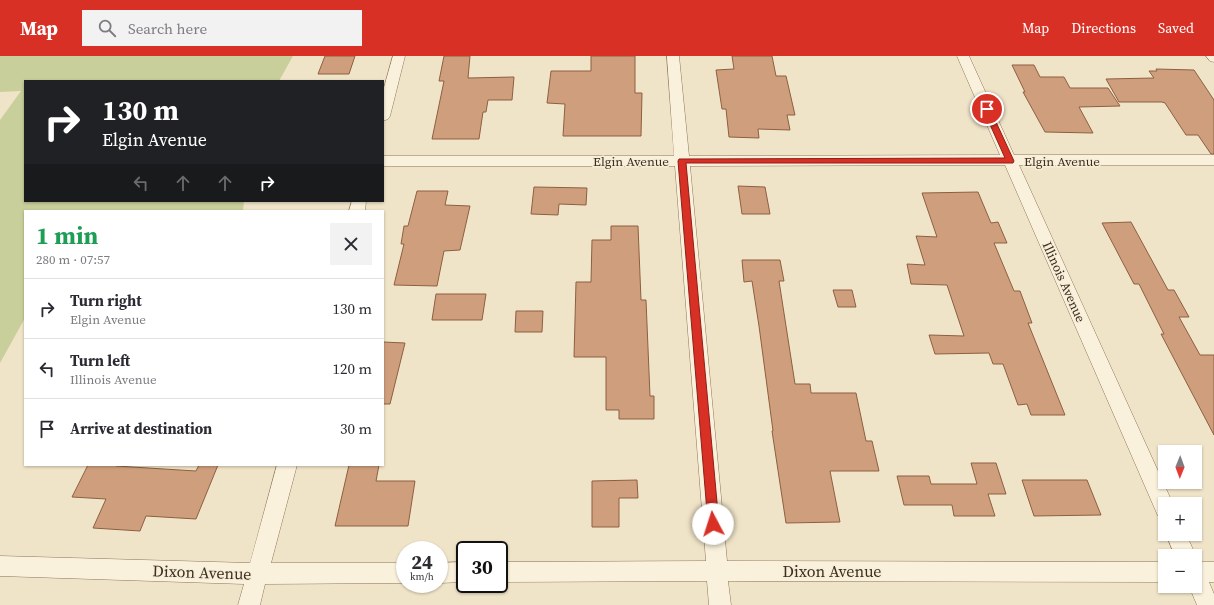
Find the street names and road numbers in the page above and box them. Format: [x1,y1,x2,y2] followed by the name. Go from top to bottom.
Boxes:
[593,153,669,170] street label: Elgin Avenue
[1024,153,1100,170] street label: Elgin Avenue
[1039,239,1090,325] street label: Illinois Avenue
[152,559,252,585] street label: Dixon Avenue
[783,560,881,582] street label: Dixon Avenue

